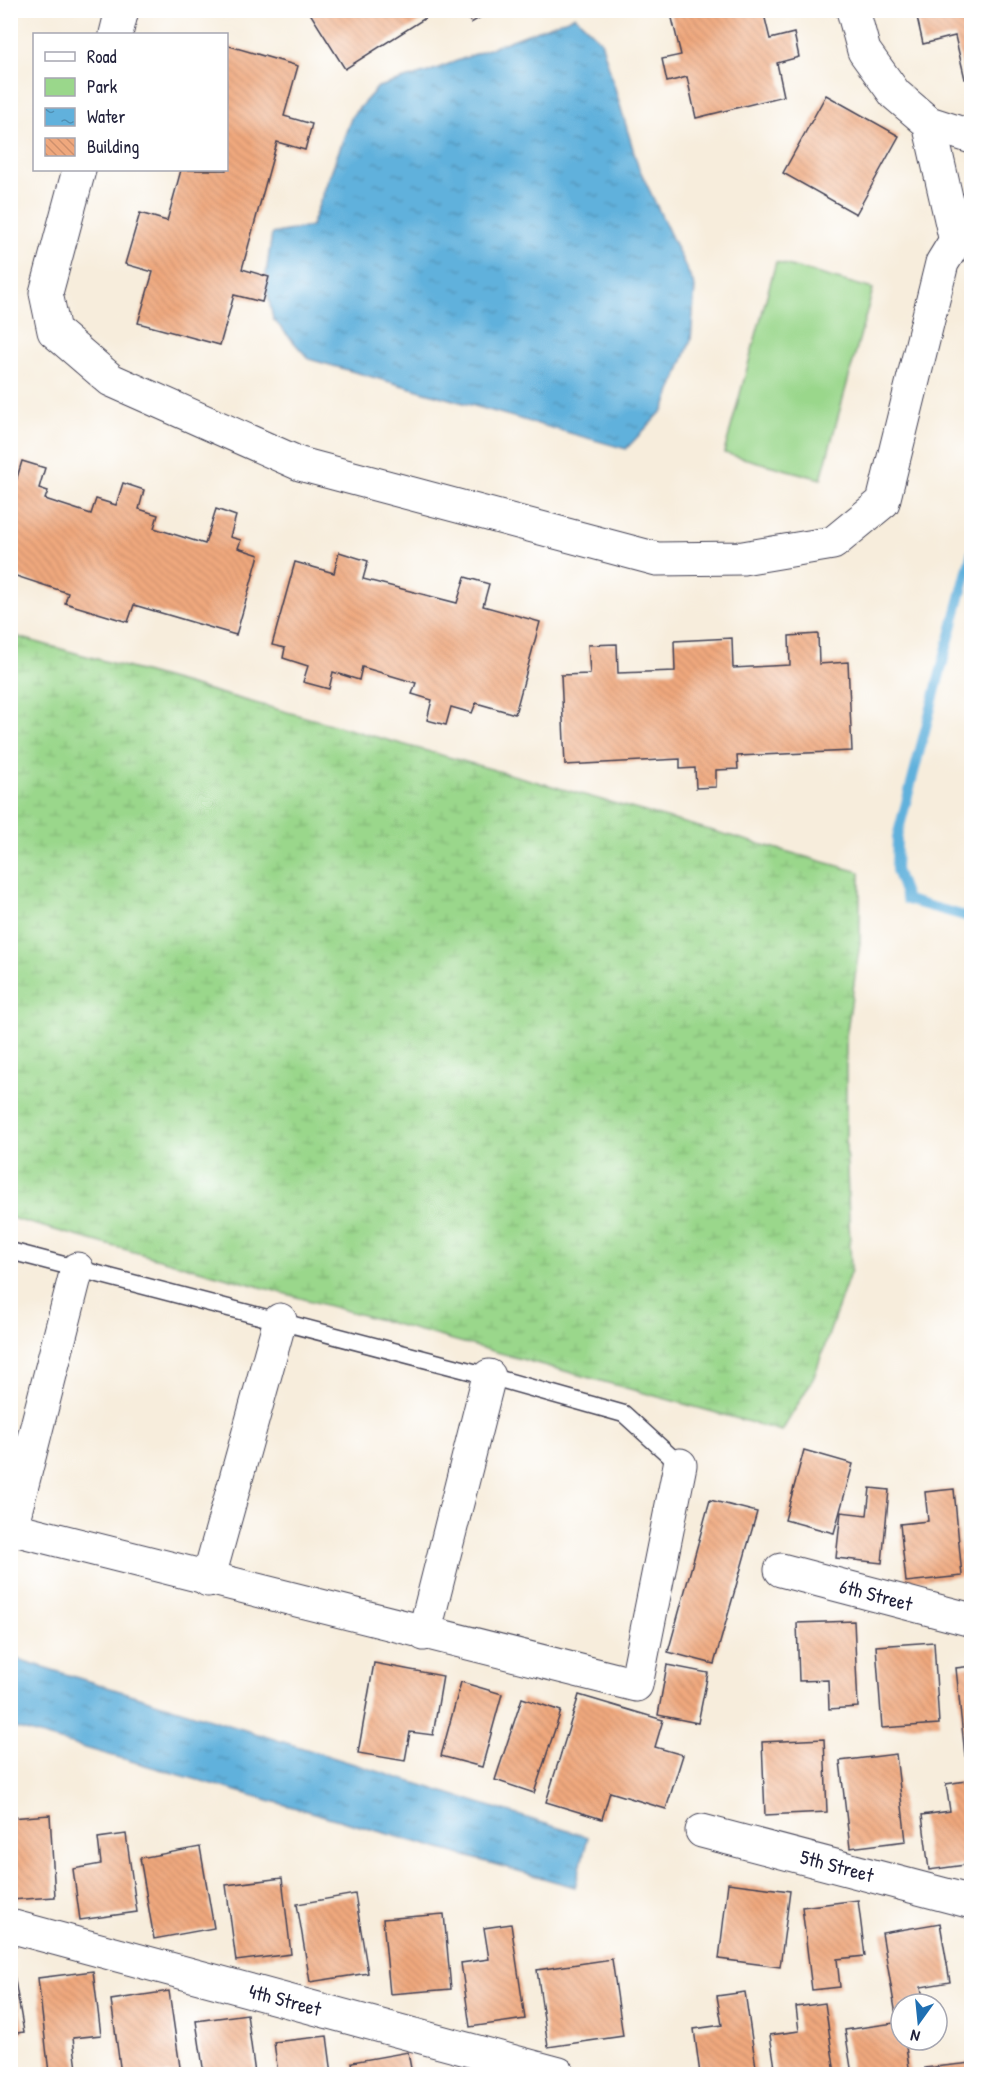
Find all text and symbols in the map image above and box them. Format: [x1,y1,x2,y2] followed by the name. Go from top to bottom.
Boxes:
[33,33,228,171] legend
[87,44,117,69] text: Road
[87,74,118,99] text: Park
[87,104,125,129] text: Water
[87,134,139,159] text: Building
[837,1572,917,1617] street label: 6th Street
[797,1843,878,1889] street label: 5th Street
[246,1977,325,2022] street label: 4th Street
[889,1992,949,2052] north arrow
[908,2025,922,2048] text: N

